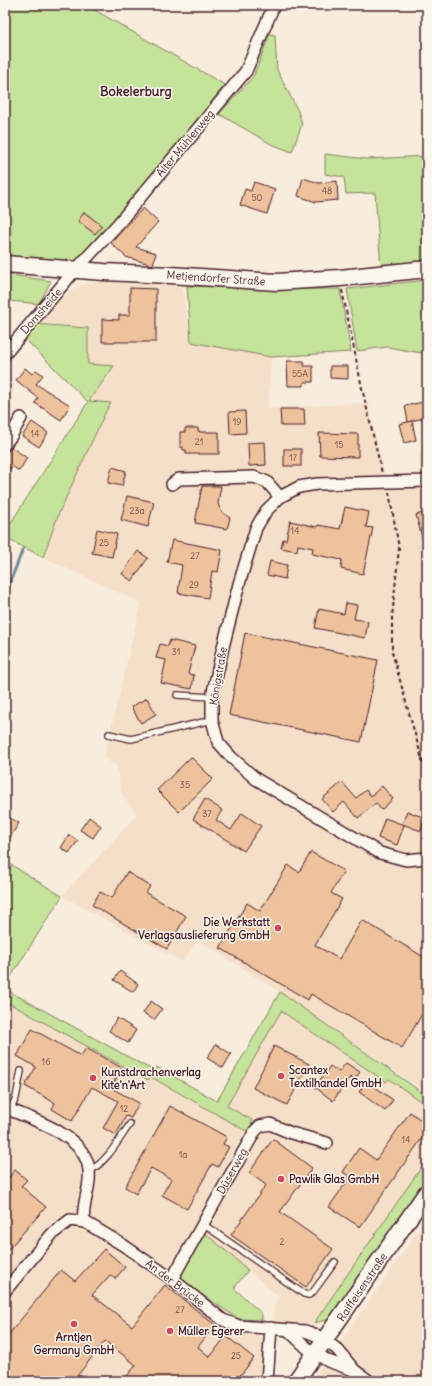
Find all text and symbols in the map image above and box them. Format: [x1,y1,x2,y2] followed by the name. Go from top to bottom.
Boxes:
[100,83,172,100] district label: Bokelerburg
[153,107,217,179] street label: Alter Mühlenweg
[322,185,332,196] house number: 48
[251,192,263,203] house number: 50
[166,268,266,288] street label: Metjendorfer Straße
[17,285,65,337] street label: Domsheide
[292,368,308,379] house number: 55A
[233,416,241,427] house number: 19
[31,428,39,439] house number: 14
[195,436,203,447] house number: 21
[335,439,343,450] house number: 15
[289,452,298,463] house number: 17
[129,505,145,516] house number: 23a
[291,525,299,536] house number: 14
[99,537,109,548] house number: 25
[190,550,200,561] house number: 27
[189,579,199,590] house number: 29
[172,646,180,657] house number: 31
[206,646,230,706] street label: Königstraße
[180,779,190,790] house number: 35
[202,808,212,819] house number: 37
[138,915,270,943] place label: Die Werkstatt Verlagsauslieferung GmbH
[273,923,283,933] marker: Die Werkstatt Verlagsauslieferung GmbH
[42,1056,50,1067] house number: 16
[289,1063,382,1090] place label: Scantex Textilhandel GmbH
[101,1065,201,1092] place label: Kunstdrachenverlag Kite'n'Art
[276,1071,286,1081] marker: Scantex Textilhandel GmbH
[88,1073,98,1083] marker: Kunstdrachenverlag Kite'n'Art
[120,1103,128,1114] house number: 12
[402,1134,410,1145] house number: 14
[214,1146,250,1196] street label: Düserweg
[179,1149,187,1160] house number: 1a
[289,1172,379,1186] place label: Pawlik Glas GmbH
[276,1174,286,1184] marker: Pawlik Glas GmbH
[280,1236,285,1247] house number: 2
[334,1250,390,1324] street label: Raiffeisenstraße
[143,1256,207,1310] street label: An der Brücke
[175,1304,185,1315] house number: 27
[69,1319,79,1329] marker: Arntjen Germany GmbH
[178,1324,245,1339] place label: Müller Egerer
[165,1326,175,1336] marker: Müller Egerer
[33,1330,115,1358] place label: Arntjen Germany GmbH
[231,1350,241,1361] house number: 25

